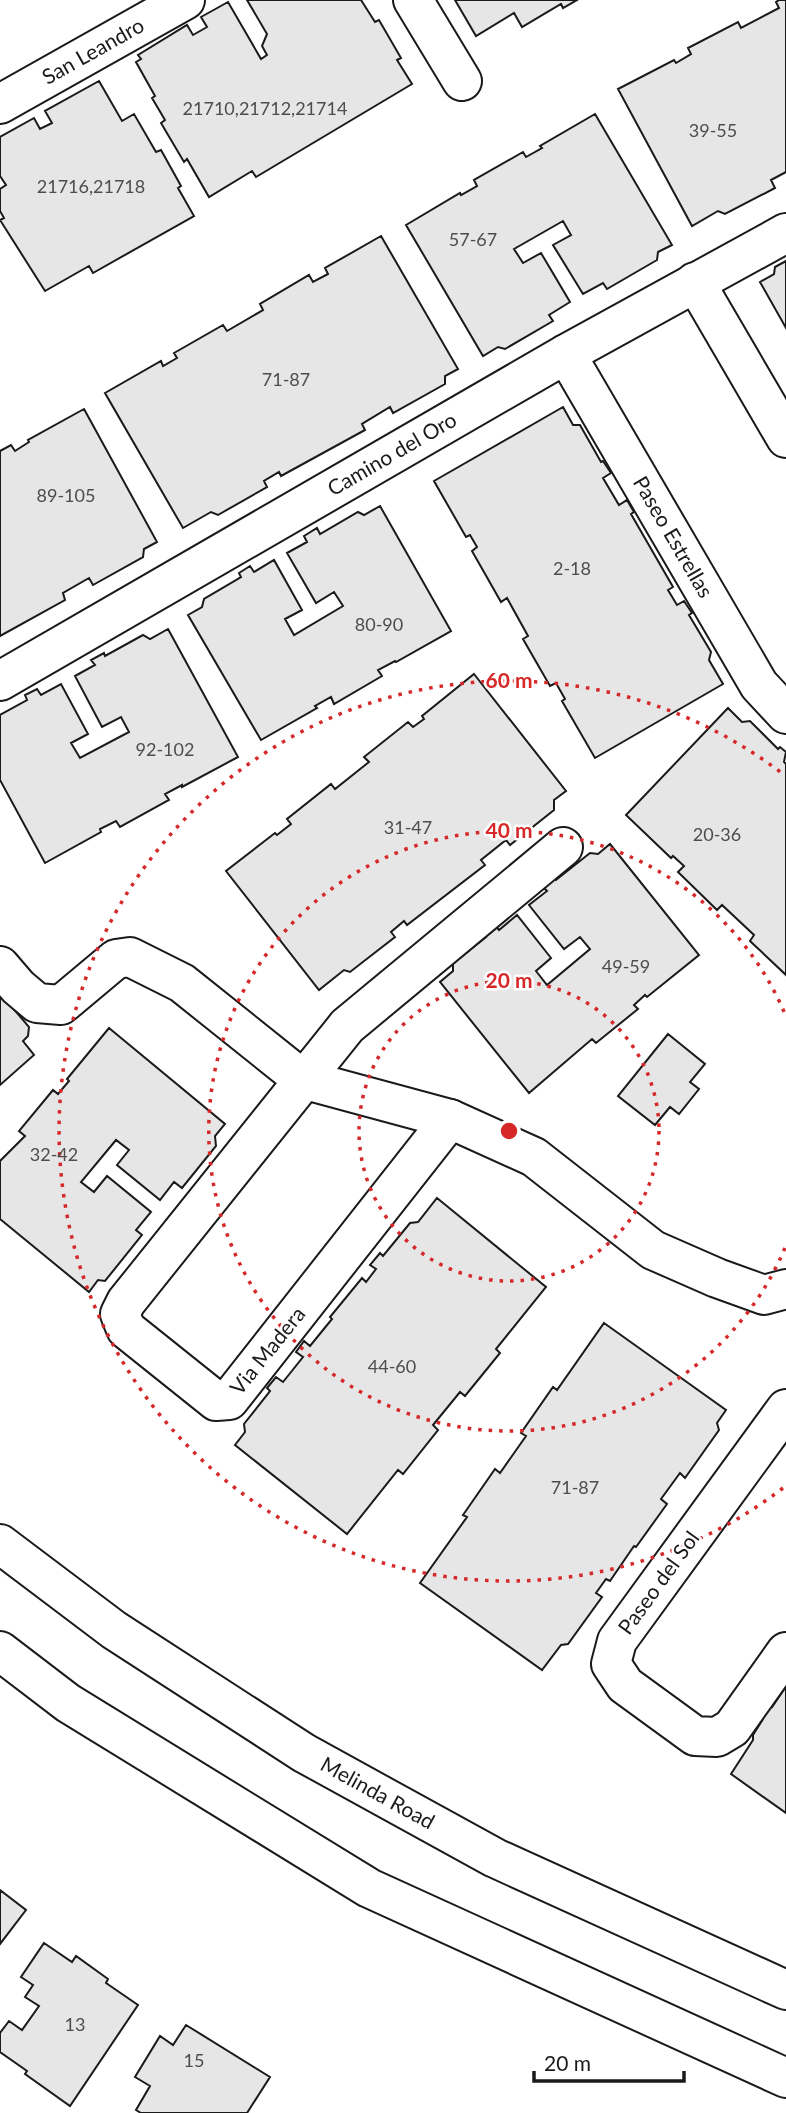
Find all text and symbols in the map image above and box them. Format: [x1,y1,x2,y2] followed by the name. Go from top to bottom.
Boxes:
[37,12,148,89] street label: San Leandro
[183,97,347,119] house number: 21710,21712,21714
[689,119,737,141] house number: 39-55
[37,175,145,197] house number: 21716,21718
[449,228,497,250] house number: 57-67
[262,368,310,390] house number: 71-87
[323,406,461,500] street label: Camino del Oro
[629,471,719,602] street label: Paseo Estrellas
[37,484,95,506] house number: 89-105
[553,557,591,579] house number: 2-18
[355,613,403,635] house number: 80-90
[485,667,533,692] text: 60 m
[136,738,194,760] house number: 92-102
[384,816,432,838] house number: 31-47
[485,817,533,842] text: 40 m
[693,823,741,845] house number: 20-36
[602,955,650,977] house number: 49-59
[485,967,533,992] text: 20 m
[497,1119,521,1143] centre of rings
[30,1143,78,1165] house number: 32-42
[224,1301,310,1399] street label: Via Madera
[368,1355,416,1377] house number: 44-60
[551,1476,599,1498] house number: 71-87
[612,1526,704,1639] street label: Paseo del Sol
[317,1751,440,1833] street label: Melinda Road
[65,2013,85,2035] house number: 13
[534,2039,684,2084] scale bar
[184,2049,204,2071] house number: 15
[544,2050,591,2075] text: 20 m

